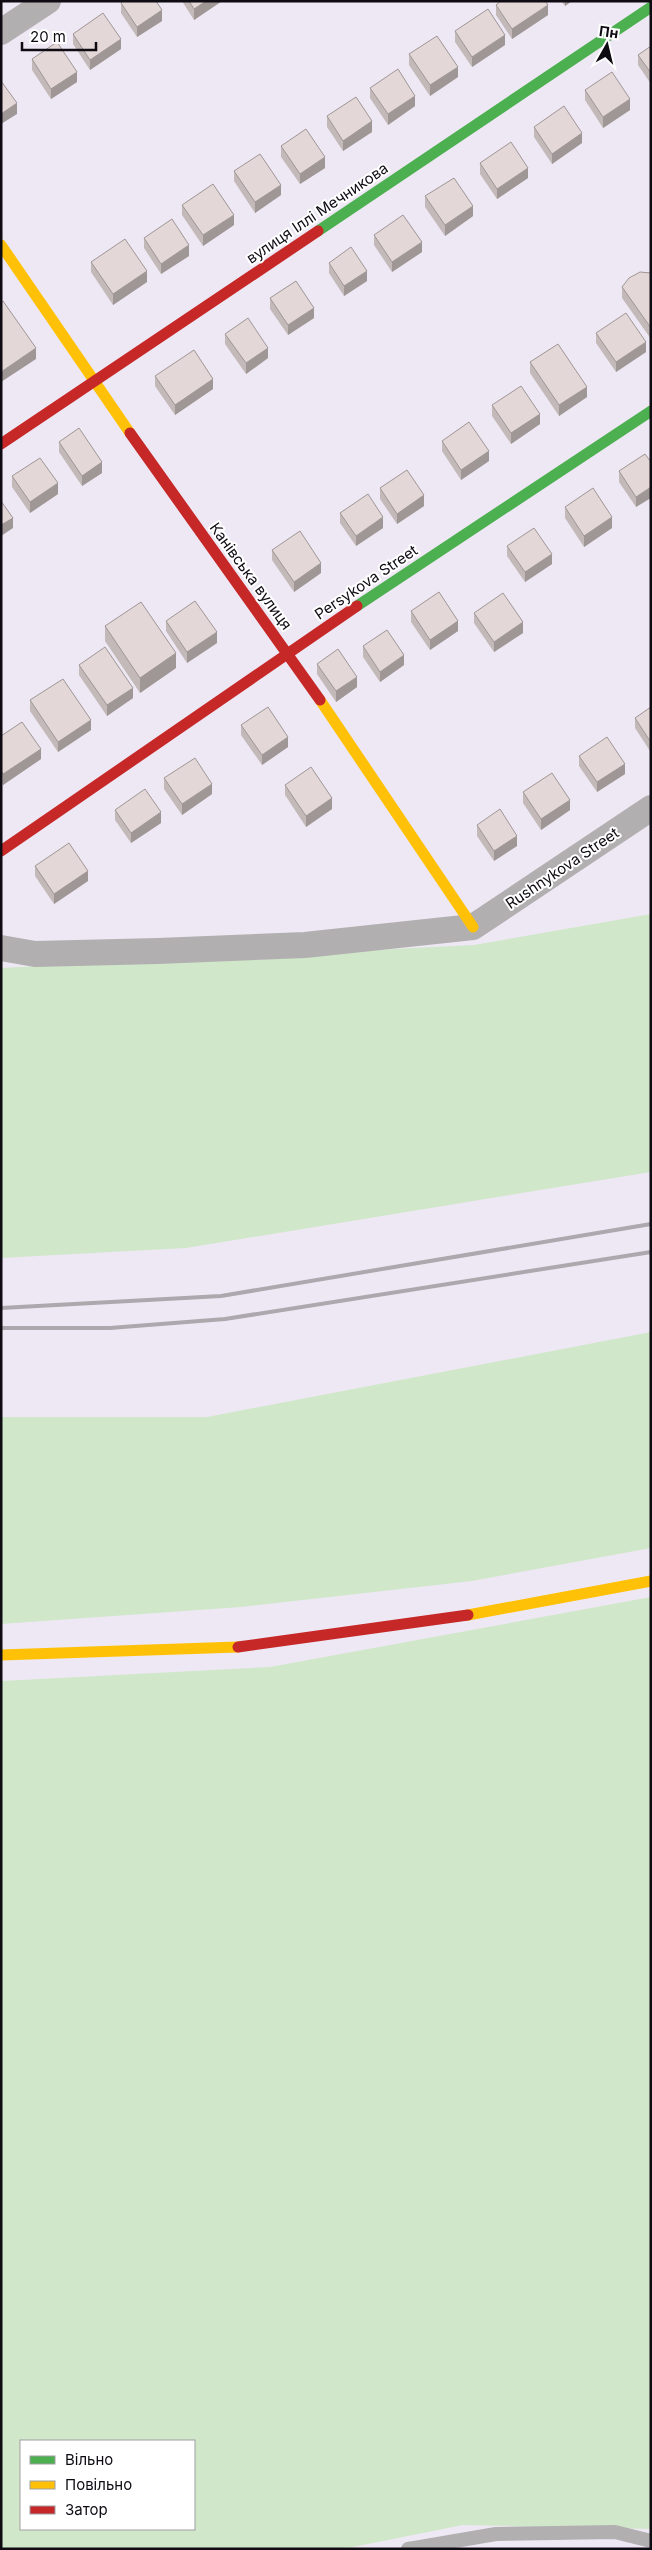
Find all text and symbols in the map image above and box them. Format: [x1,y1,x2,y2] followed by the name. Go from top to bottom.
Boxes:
[22,20,96,52] scale bar
[582,20,632,70] north arrow
[598,22,620,41] text: Пн
[30,27,66,46] text: 20 m
[243,158,391,268] street label: вулиця Іллі Мечникова
[206,519,296,633] street label: Канівська вулиця
[311,540,421,623] street label: Persykova Street
[502,823,622,913] street label: Rushnykova Street
[20,2440,195,2530] legend
[65,2450,113,2469] text: Вільно
[65,2475,132,2494] text: Повільно
[65,2500,108,2519] text: Затор

